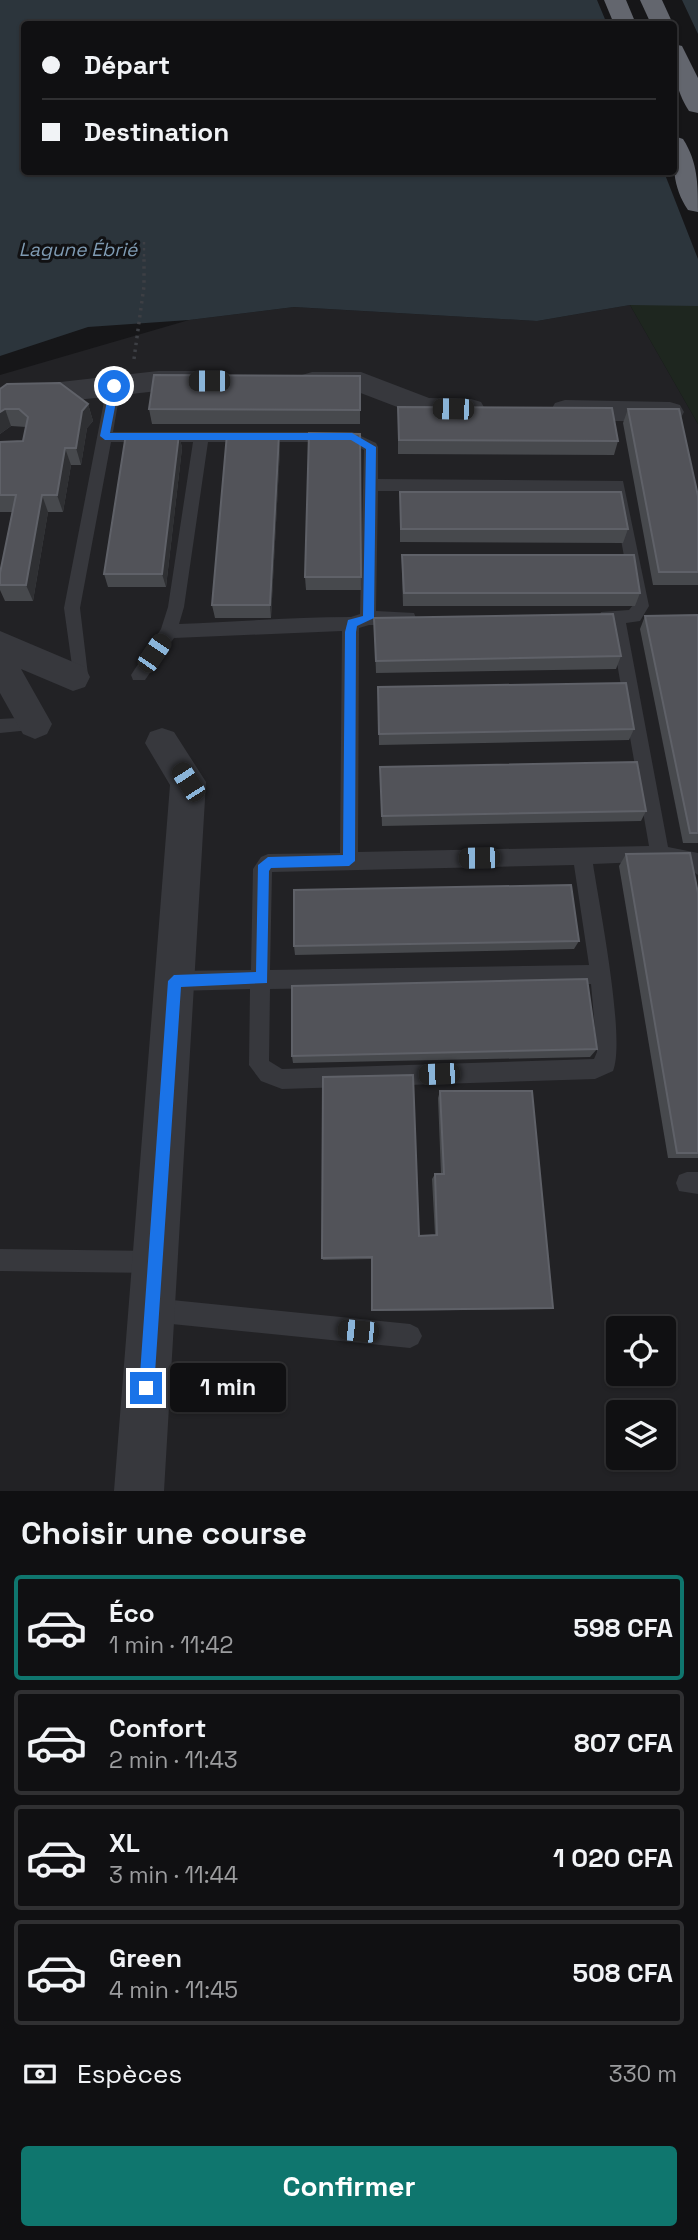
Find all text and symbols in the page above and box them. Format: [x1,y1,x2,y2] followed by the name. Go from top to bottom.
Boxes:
[84,48,170,82] text: Départ
[84,115,229,149] text: Destination
[19,237,138,262] water label: Lagune Ébrié
[98,370,130,402] route start
[189,371,231,392] car
[432,398,475,420] car
[134,630,175,676] car
[168,759,209,805] car
[458,847,501,869] car
[418,1063,461,1085] car
[606,1316,676,1470] map controls
[606,1316,676,1386] button: locate
[337,1318,380,1344] car
[170,1364,286,1412] callout: 1 min
[130,1372,162,1404] route end
[200,1372,256,1402] text: 1 min
[606,1400,676,1470] button: layers
[21,1513,307,1553] text: Choisir une course
[25,1596,88,1659] icon: car
[109,1596,155,1630] text: Éco
[573,1611,673,1645] text: 598 CFA
[109,1630,233,1660] text: 1 min · 11:42
[25,1711,88,1774] icon: car
[109,1711,206,1745] text: Confort
[574,1726,673,1760] text: 807 CFA
[109,1745,238,1775] text: 2 min · 11:43
[25,1826,88,1889] icon: car
[109,1826,140,1860] text: XL
[553,1841,673,1875] text: 1 020 CFA
[109,1860,238,1890] text: 3 min · 11:44
[25,1941,88,2004] icon: car
[109,1941,182,1975] text: Green
[572,1956,673,1990] text: 508 CFA
[109,1975,238,2005] text: 4 min · 11:45
[21,2055,59,2093] icon: cash
[77,2057,182,2091] text: Espèces
[609,2059,677,2089] text: 330 m
[21,2146,677,2226] button: Confirmer

